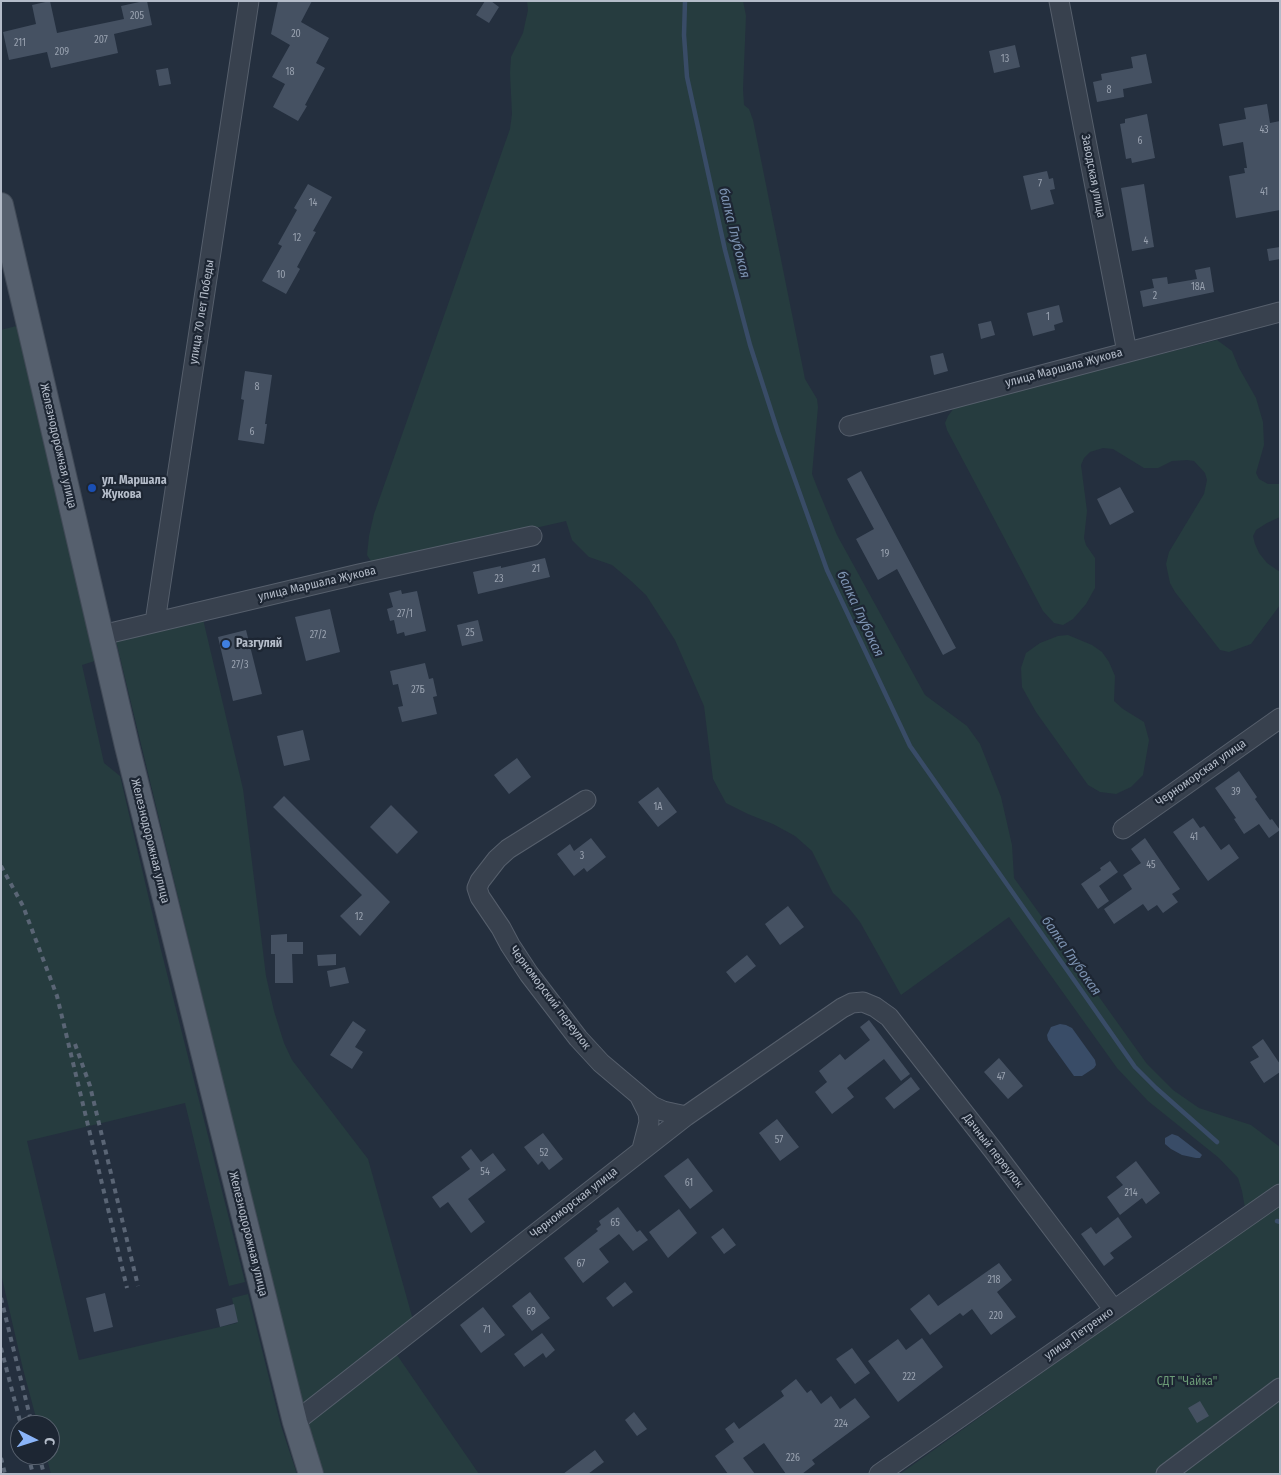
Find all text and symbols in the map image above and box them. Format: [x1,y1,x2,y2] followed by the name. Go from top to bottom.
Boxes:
[130,10,144,22] house number: 205
[291,28,301,40] house number: 20
[94,34,108,46] house number: 207
[14,37,26,49] house number: 211
[55,46,69,58] house number: 209
[1001,53,1009,65] house number: 13
[286,66,294,78] house number: 18
[1107,84,1111,96] house number: 8
[1259,124,1269,136] house number: 43
[1078,133,1108,219] street label: Заводская улица
[1138,135,1142,147] house number: 6
[1038,178,1042,190] house number: 7
[715,186,753,280] water label: балка Глубокая
[1260,186,1268,198] house number: 41
[309,197,317,209] house number: 14
[293,232,301,244] house number: 12
[1144,235,1148,247] house number: 4
[187,259,217,365] street label: улица 70 лет Победы
[276,269,286,281] house number: 10
[1191,281,1205,293] house number: 18А
[1153,290,1157,302] house number: 2
[1046,311,1050,323] house number: 1
[1004,345,1124,391] street label: улица Маршала Жукова
[255,381,259,393] house number: 8
[37,382,79,510] street label: Железнодорожная улица
[250,426,254,438] house number: 6
[102,474,167,502] place label: ул. Маршала Жукова
[86,482,98,494] marker: ул. Маршала Жукова
[881,548,889,560] house number: 19
[257,563,377,605] street label: улица Маршала Жукова
[532,563,540,575] house number: 21
[833,568,887,660] water label: балка Глубокая
[495,573,503,585] house number: 23
[397,608,413,620] house number: 27/1
[466,627,474,639] house number: 25
[310,629,326,641] house number: 27/2
[236,637,282,651] place label: Разгуляй
[220,638,232,650] marker: Разгуляй
[232,659,248,671] house number: 27/3
[411,684,425,696] house number: 27Б
[1153,736,1249,810] street label: Черноморская улица
[128,777,172,905] street label: Железнодорожная улица
[1231,786,1241,798] house number: 39
[653,801,663,813] house number: 1А
[1190,831,1198,843] house number: 41
[580,850,584,862] house number: 3
[1146,859,1156,871] house number: 45
[355,911,363,923] house number: 12
[1037,913,1105,999] water label: балка Глубокая
[506,943,594,1053] street label: Черноморский переулок
[997,1071,1005,1083] house number: 47
[960,1111,1026,1191] street label: Дачный переулок
[775,1134,783,1146] house number: 57
[540,1147,548,1159] house number: 52
[527,1164,621,1242] street label: Черноморская улица
[480,1166,490,1178] house number: 54
[226,1170,270,1298] street label: Железнодорожная улица
[685,1177,693,1189] house number: 61
[1125,1187,1137,1199] house number: 214
[610,1217,620,1229] house number: 65
[577,1258,585,1270] house number: 67
[987,1274,1001,1286] house number: 218
[1042,1305,1116,1363] street label: улица Петренко
[526,1306,536,1318] house number: 69
[989,1310,1003,1322] house number: 220
[483,1324,491,1336] house number: 71
[902,1371,916,1383] house number: 222
[1157,1375,1217,1389] park label: СДТ "Чайка"
[10,1415,60,1465] north arrow
[834,1418,848,1430] house number: 224
[41,1437,58,1446] text: С
[786,1452,800,1464] house number: 226

